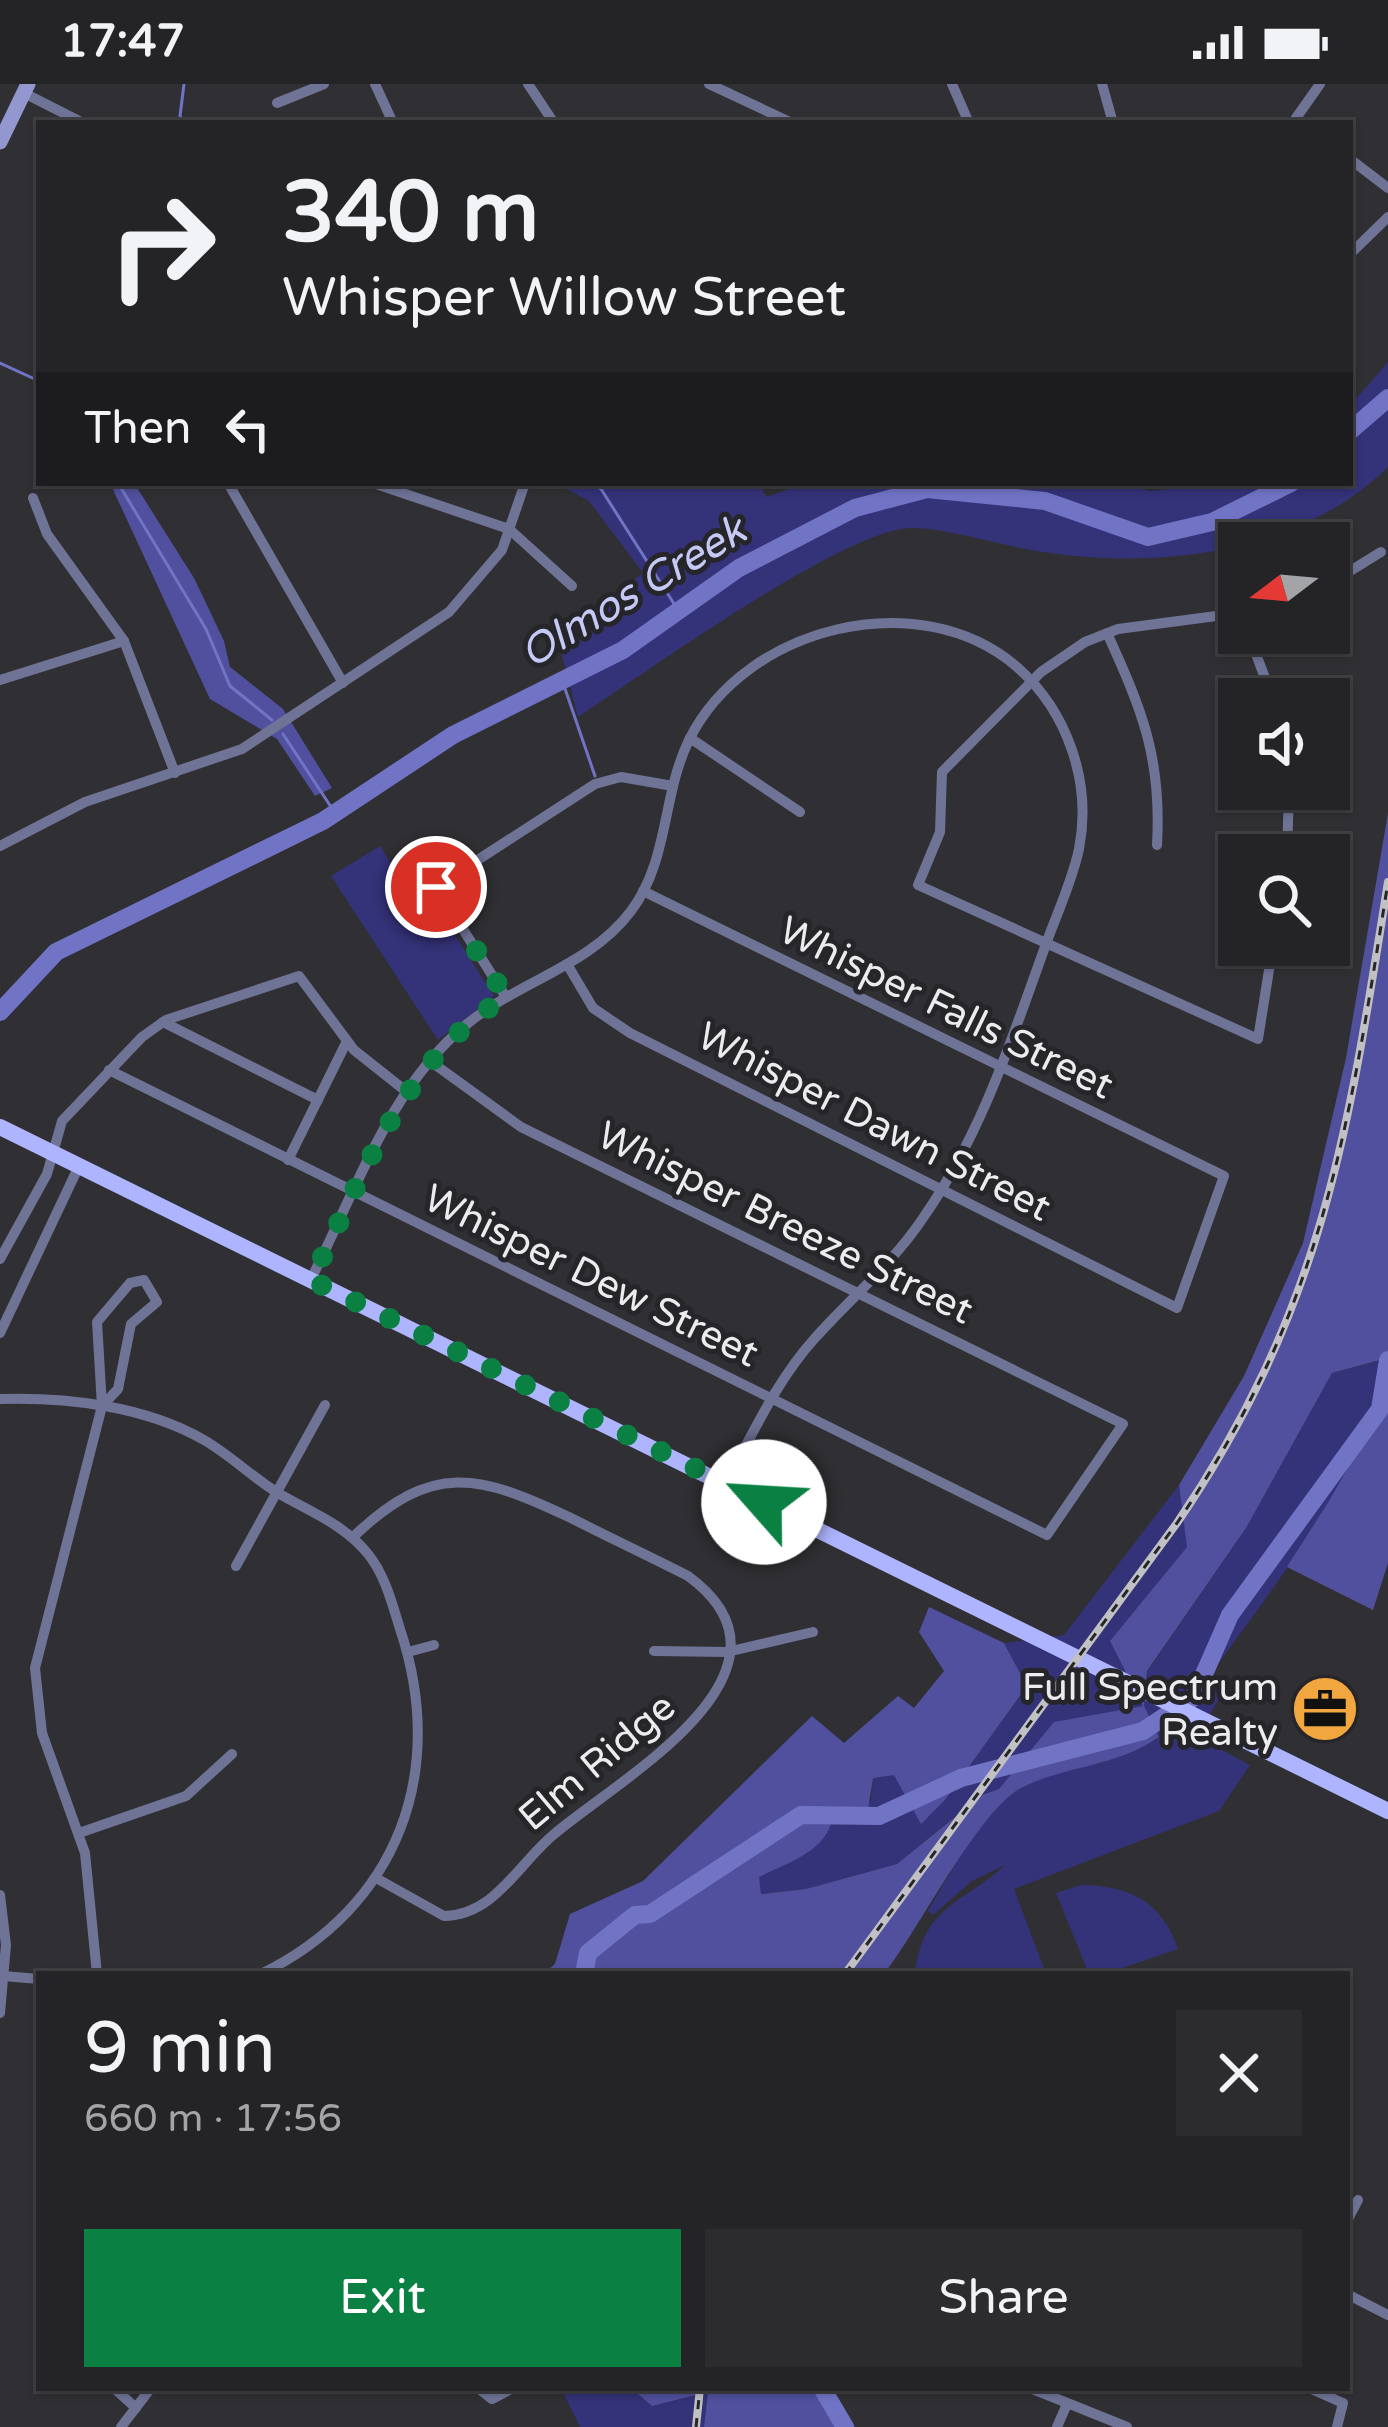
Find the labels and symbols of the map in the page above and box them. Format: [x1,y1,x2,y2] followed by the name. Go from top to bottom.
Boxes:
[511,503,758,679] water label: Olmos Creek
[1218,522,1350,654] north arrow
[385,836,487,938] pin
[771,907,1121,1109] street label: Whisper Falls Street
[690,1013,1059,1232] street label: Whisper Dawn Street
[590,1112,980,1334] street label: Whisper Breeze Street
[416,1175,766,1377] street label: Whisper Dew Street
[701,1439,827,1565] position arrow
[1022,1664,1278,1756] place label: Full Spectrum Realty
[1290,1674,1360,1744] office icon: Full Spectrum Realty
[509,1683,685,1841] street label: Elm Ridge

